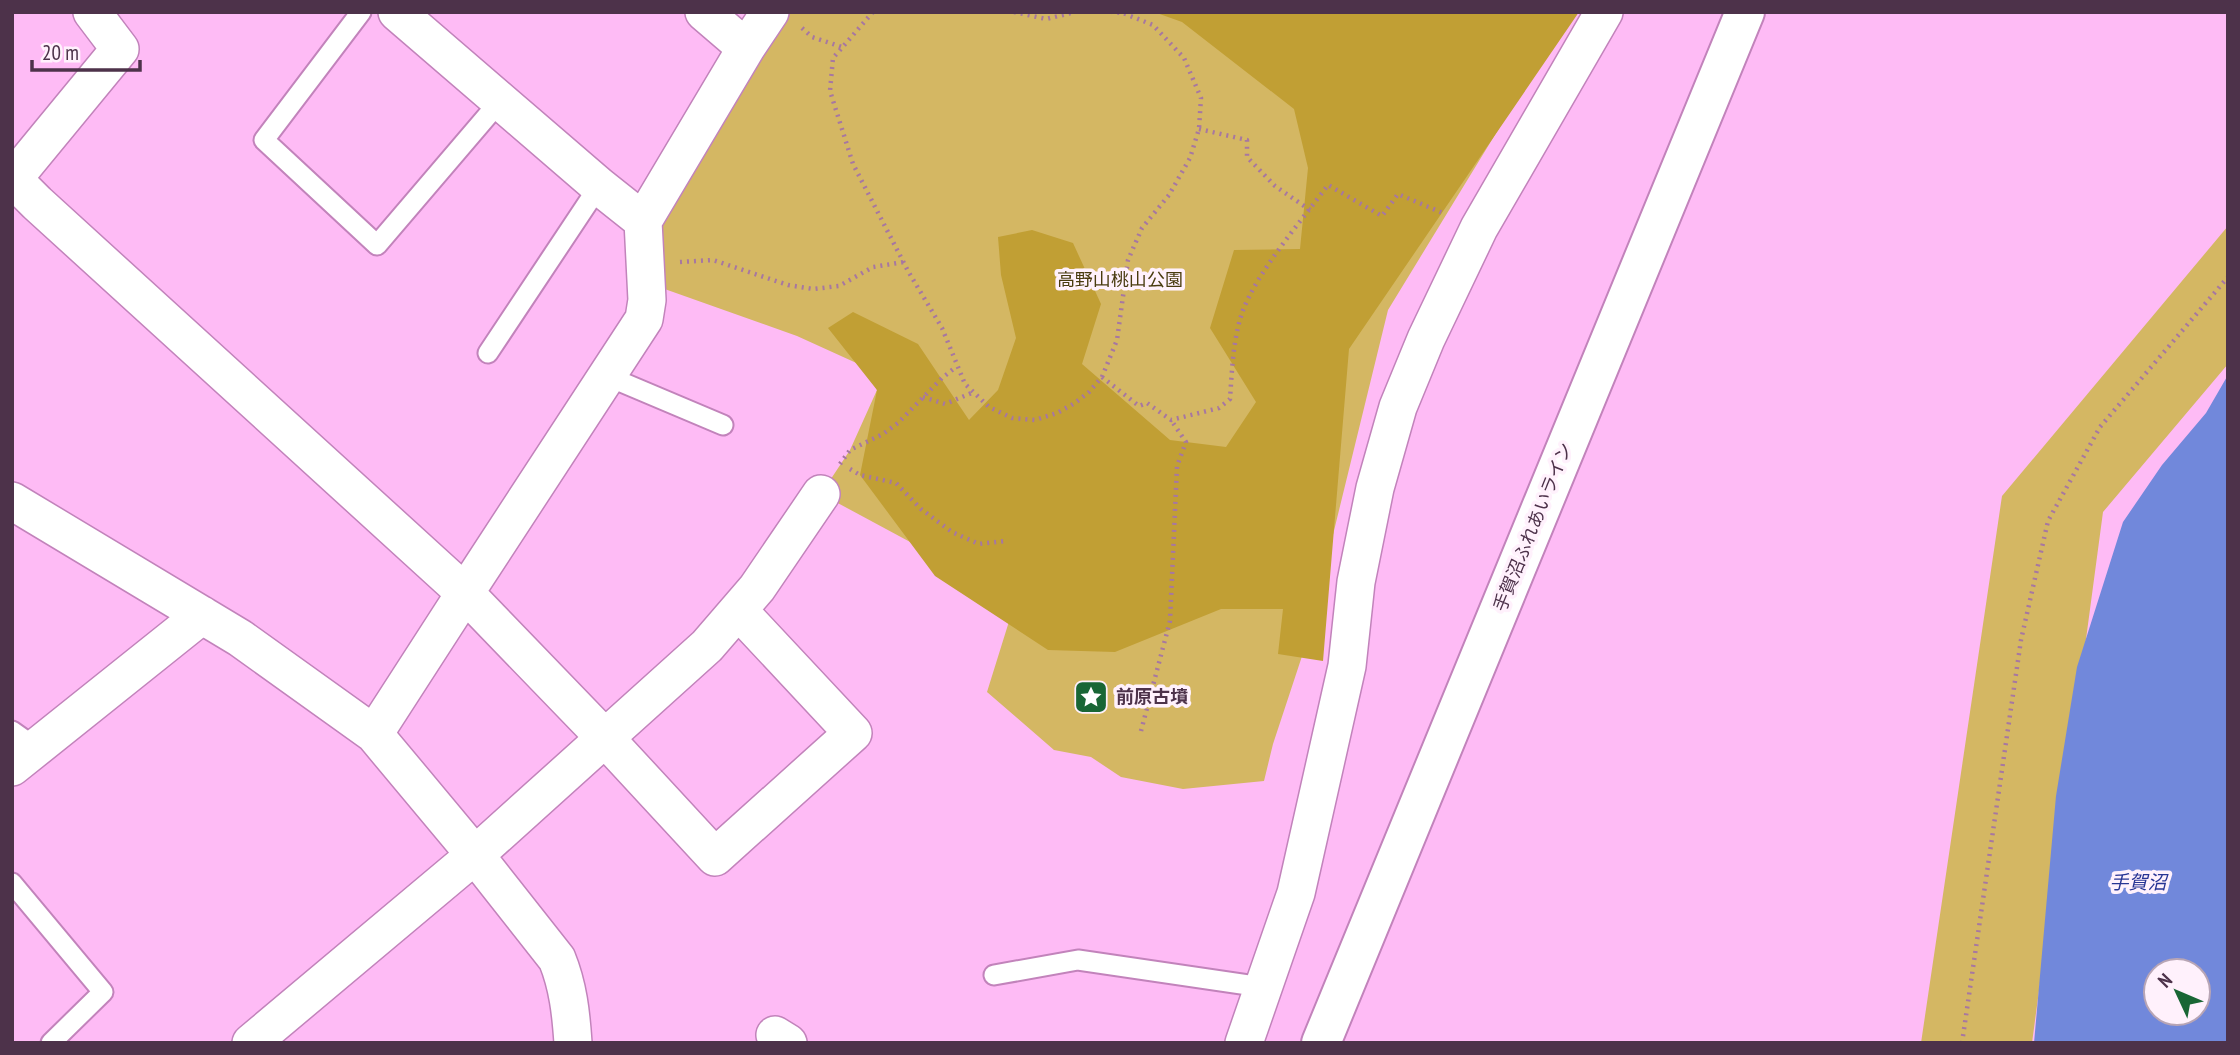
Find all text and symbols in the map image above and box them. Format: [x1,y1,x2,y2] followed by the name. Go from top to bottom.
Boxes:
[32,28,140,72] scale bar
[42,39,79,66] text: 20 m
[1057,268,1183,291] park label: 高野山桃山公園
[1488,439,1577,615] street label: 手賀沼ふれあいライン
[1072,678,1110,716] place icon: 前原古墳
[1116,685,1188,708] place label: 前原古墳
[2109,870,2169,894] water label: 手賀沼
[2142,957,2212,1027] north arrow
[2153,968,2177,992] text: N

